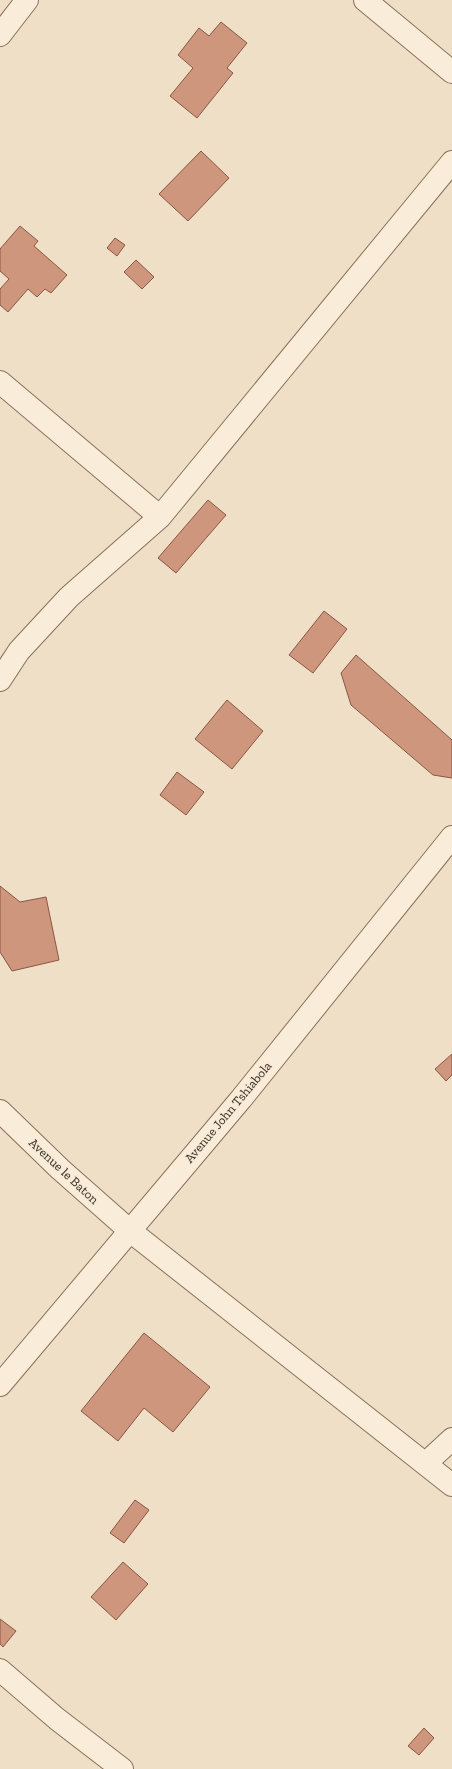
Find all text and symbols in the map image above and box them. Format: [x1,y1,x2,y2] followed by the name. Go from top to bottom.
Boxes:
[181,1058,275,1166] street label: Avenue John Tshiabola
[26,1135,102,1207] street label: Avenue le Baton

